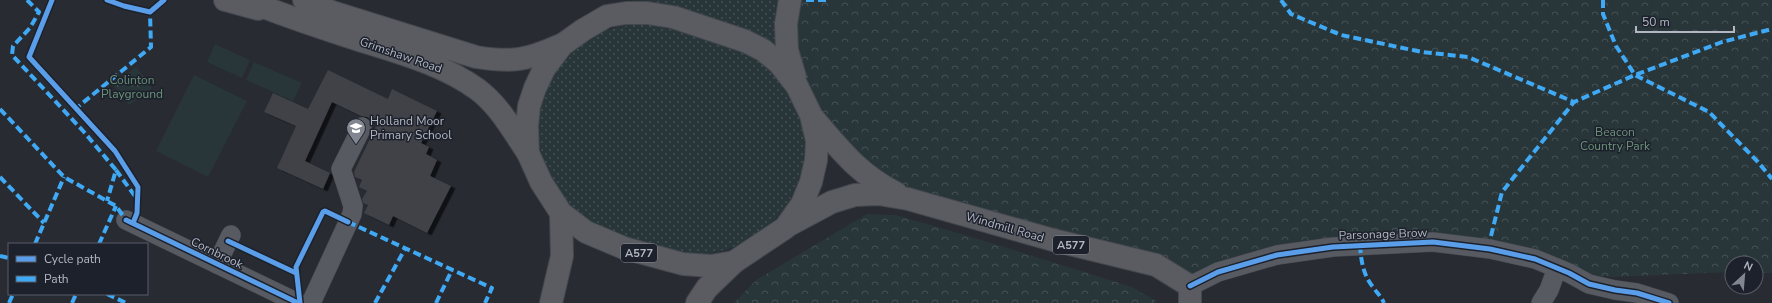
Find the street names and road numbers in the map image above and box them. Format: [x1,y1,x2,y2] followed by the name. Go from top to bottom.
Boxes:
[358,33,444,77] street label: Grimshaw Road
[964,208,1046,246] street label: Windmill Road
[1338,224,1428,244] street label: Parsonage Brow
[188,234,247,273] street label: Cornbrook
[1053,236,1089,254] road number: A577
[621,244,657,262] road number: A577

